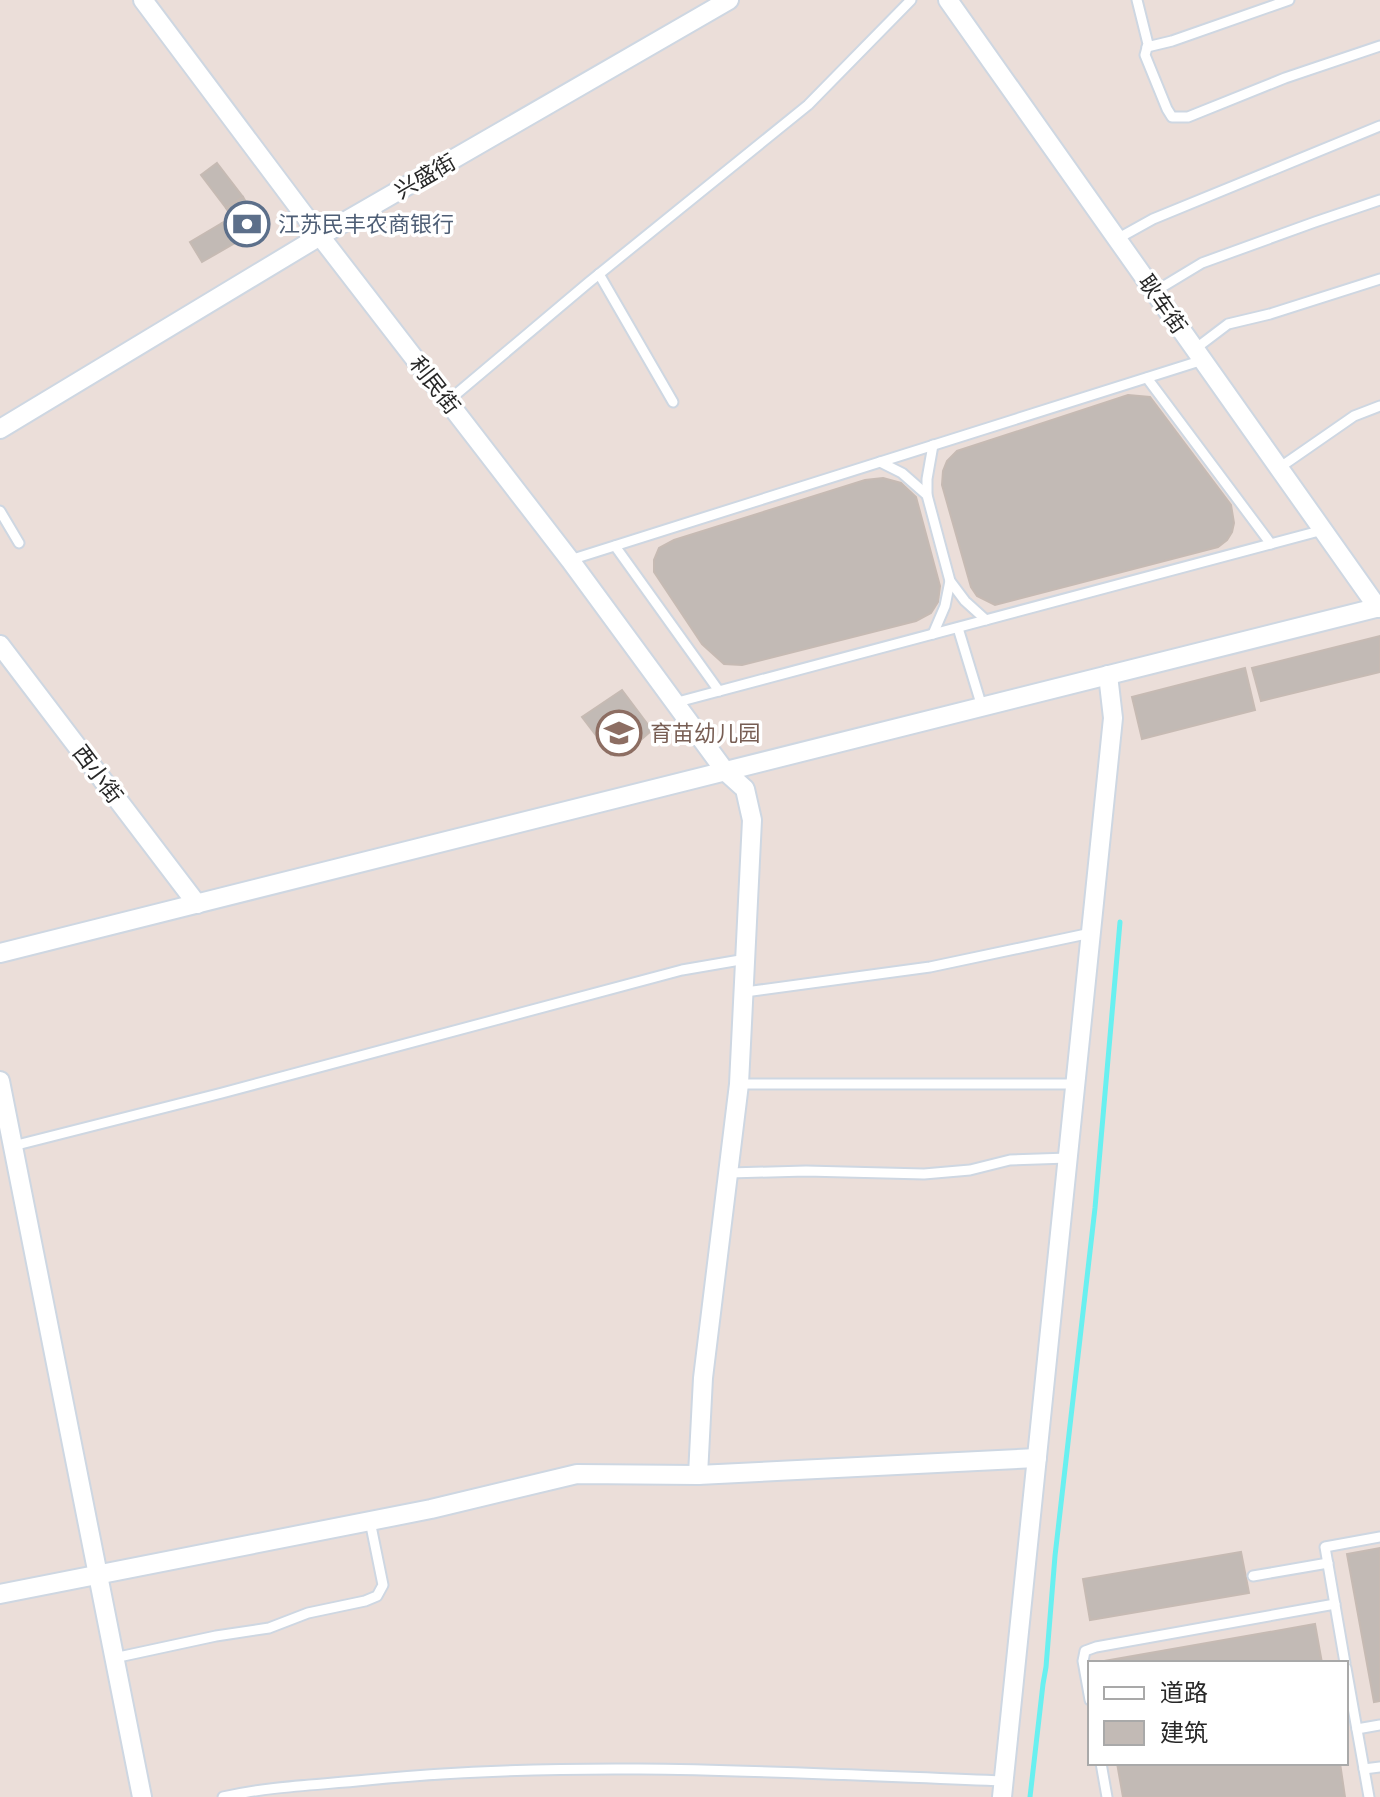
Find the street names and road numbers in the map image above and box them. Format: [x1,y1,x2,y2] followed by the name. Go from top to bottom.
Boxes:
[390,148,461,205] street label: 兴盛街
[1133,270,1193,339] street label: 耿车街
[404,351,466,420] street label: 利民街
[67,740,128,809] street label: 西小街

